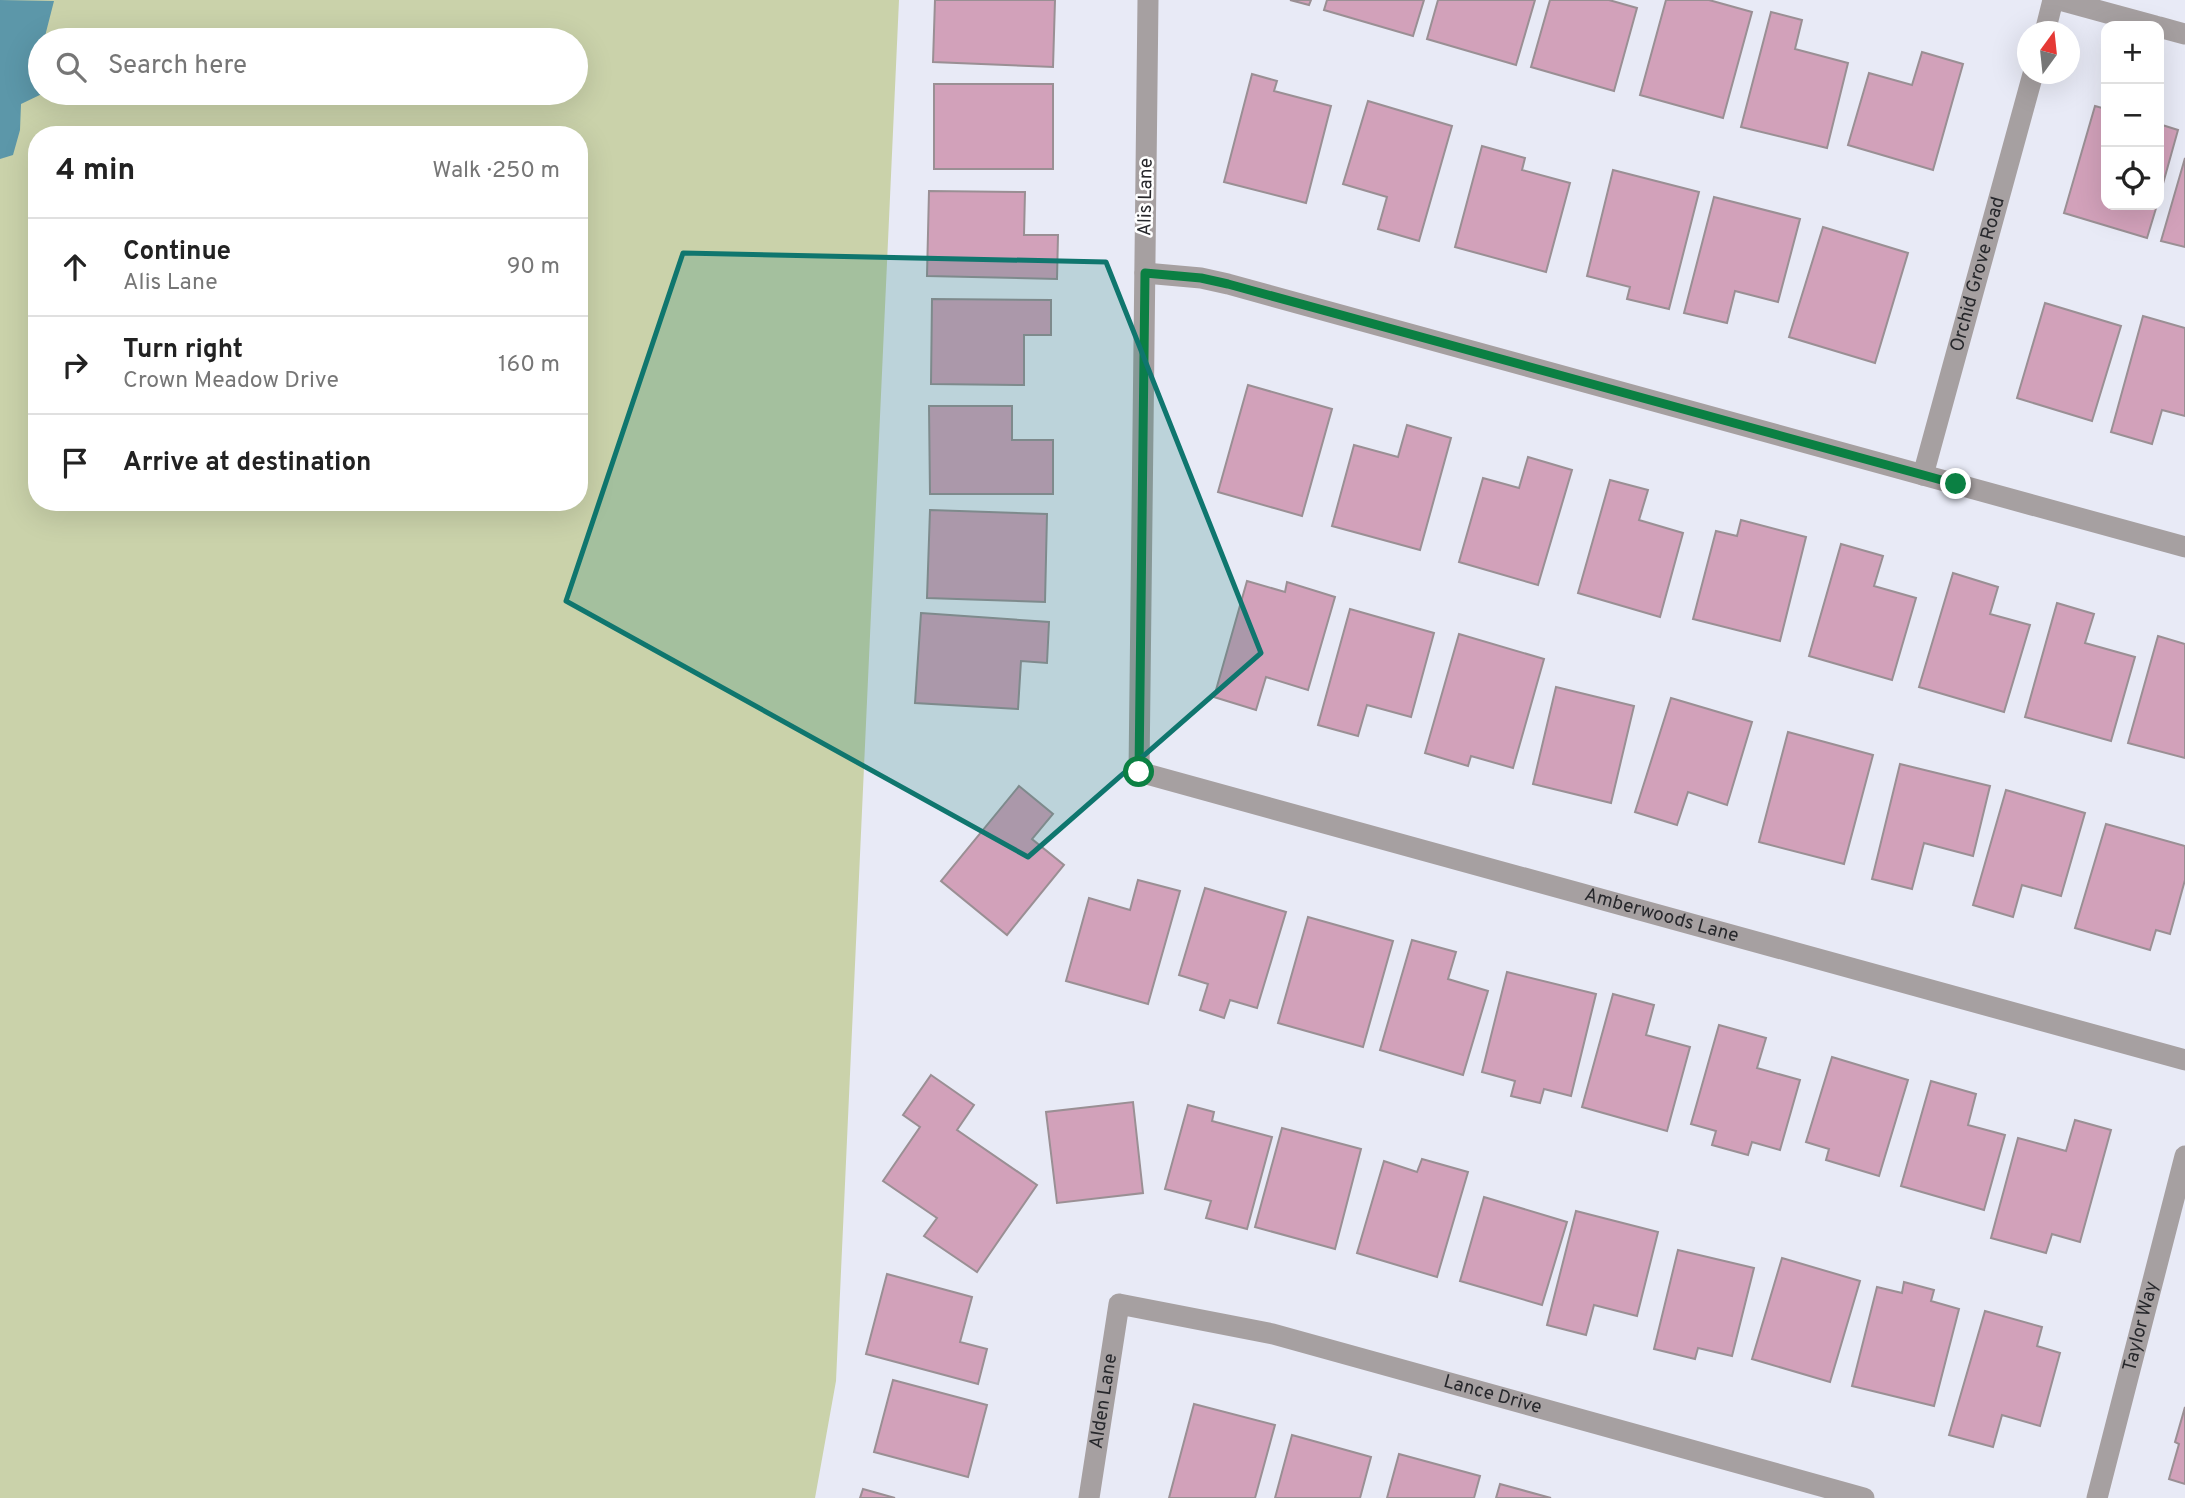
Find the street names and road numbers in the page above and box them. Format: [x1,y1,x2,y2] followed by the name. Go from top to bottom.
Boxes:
[1133,158,1159,236] street label: Alis Lane
[1945,194,2011,355] street label: Orchid Grove Road
[1582,883,1741,949] street label: Amberwoods Lane
[2118,1279,2164,1374] street label: Taylor Way
[1085,1352,1123,1451] street label: Alden Lane
[1441,1370,1545,1420] street label: Lance Drive

